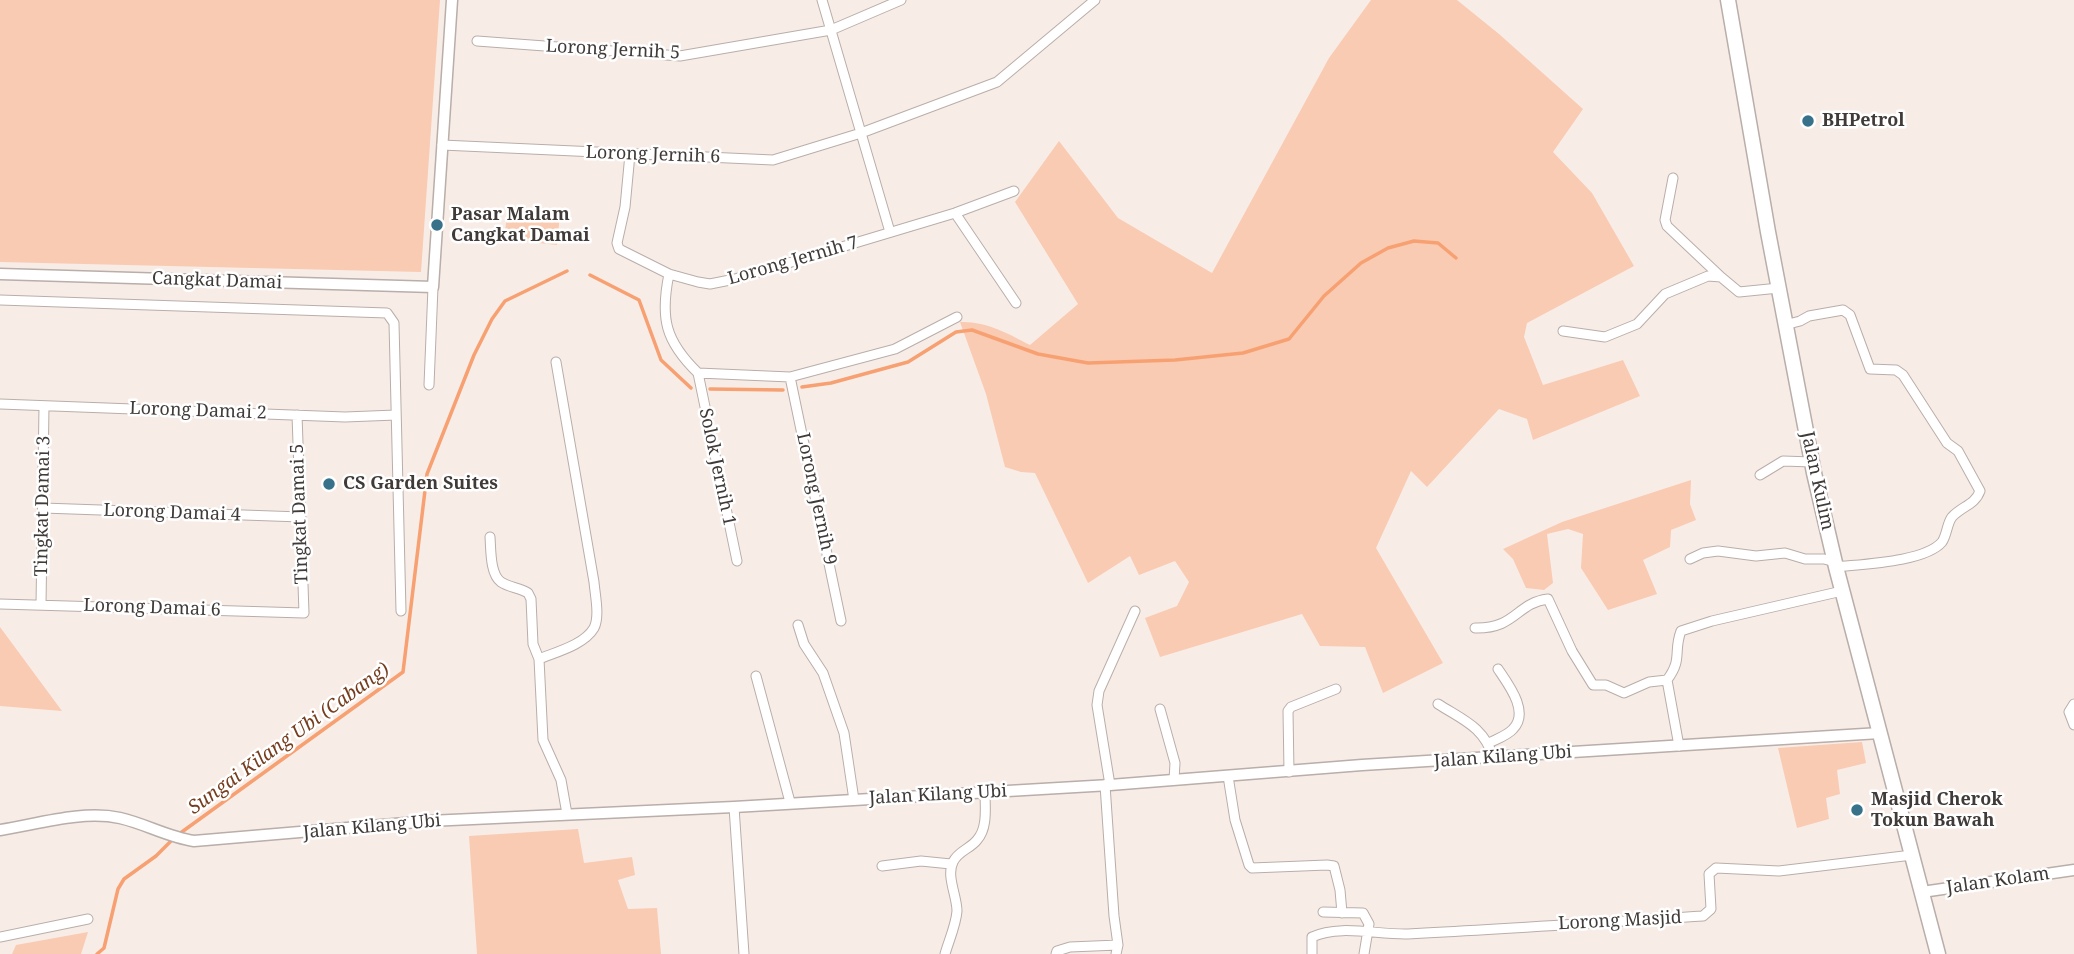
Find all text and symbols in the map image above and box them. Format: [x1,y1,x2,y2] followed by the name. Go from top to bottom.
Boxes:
[545,36,681,64] street label: Lorong Jernih 5
[1822,110,1905,132] place label: BHPetrol
[1800,113,1816,129] marker: BHPetrol
[585,142,721,168] street label: Lorong Jernih 6
[451,204,590,246] place label: Pasar Malam Cangkat Damai
[429,217,445,233] marker: Pasar Malam Cangkat Damai
[725,232,861,290] street label: Lorong Jernih 7
[152,268,282,294] street label: Cangkat Damai
[129,398,267,424] street label: Lorong Damai 2
[694,406,740,528] street label: Solok Jernih 1
[1796,430,1838,532] street label: Jalan Kulim
[791,431,841,567] street label: Lorong Jernih 9
[31,436,55,576] street label: Tingkat Damai 3
[287,443,313,585] street label: Tingkat Damai 5
[343,473,498,495] place label: CS Garden Suites
[321,476,337,492] marker: CS Garden Suites
[103,500,241,526] street label: Lorong Damai 4
[83,595,221,621] street label: Lorong Damai 6
[184,658,394,820] water label: Sungai Kilang Ubi (Cabang)
[1433,741,1573,773] street label: Jalan Kilang Ubi
[868,781,1008,809] street label: Jalan Kilang Ubi
[1871,789,2003,832] place label: Masjid Cherok Tokun Bawah
[1849,802,1865,818] marker: Masjid Cherok Tokun Bawah
[302,810,442,844] street label: Jalan Kilang Ubi
[1945,863,2051,899] street label: Jalan Kolam
[1558,907,1682,935] street label: Lorong Masjid

